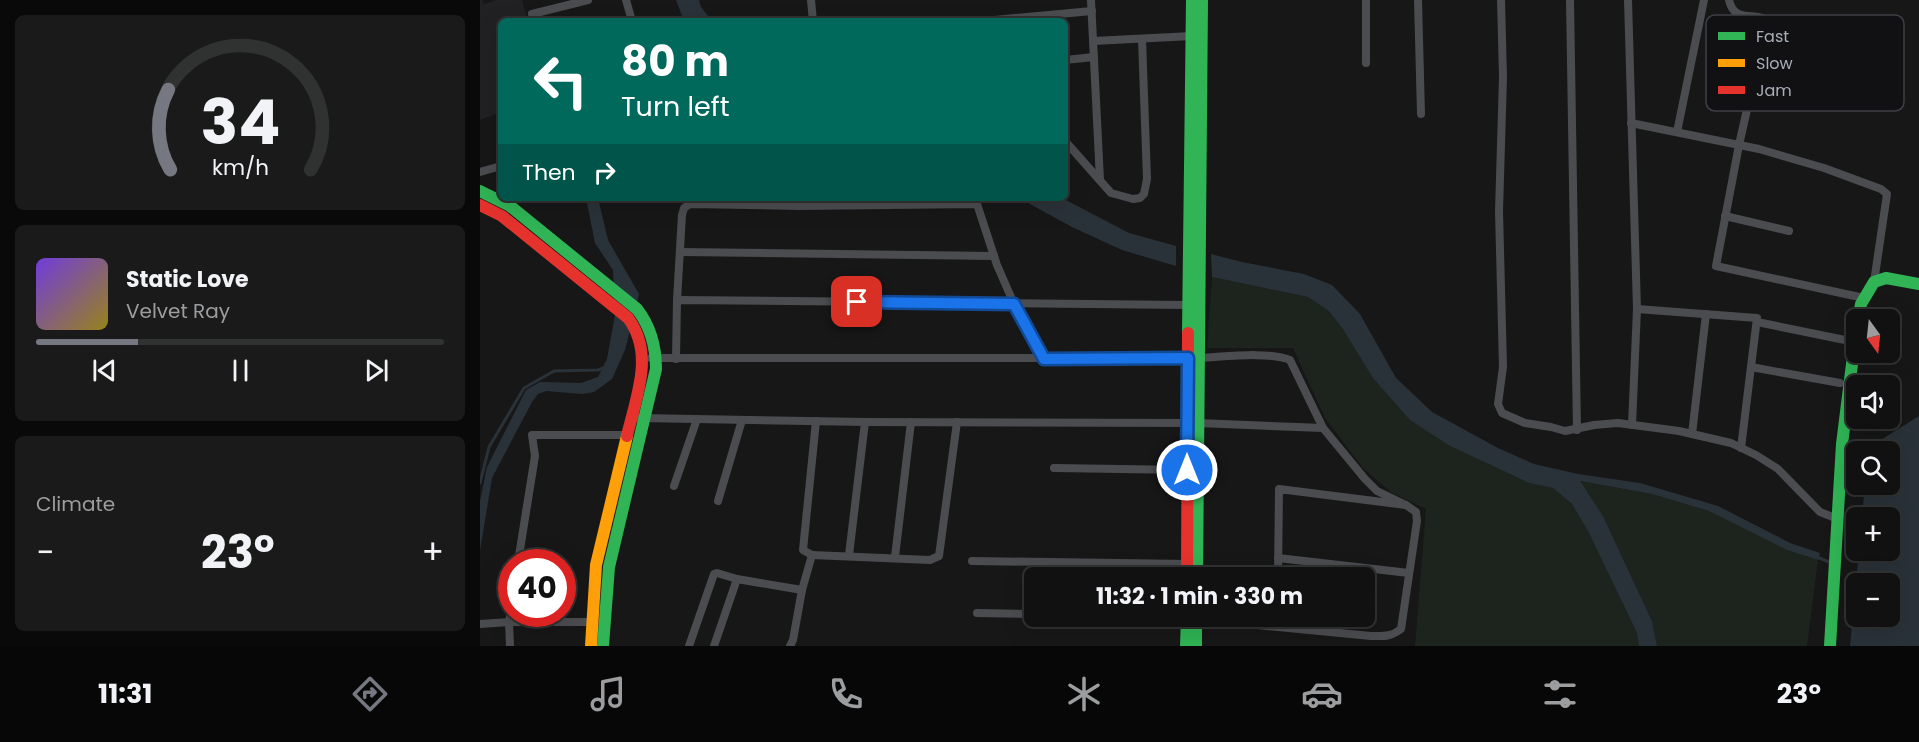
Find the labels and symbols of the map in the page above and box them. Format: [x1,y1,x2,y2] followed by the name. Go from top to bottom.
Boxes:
[1706,15,1904,111] legend
[1756,25,1789,48] text: Fast
[1756,52,1793,75] text: Slow
[1756,79,1792,102] text: Jam
[831,276,882,327] pin
[1846,309,1900,363] north arrow
[1155,438,1219,502] position arrow
[498,549,576,627] speed limit sign: 40

